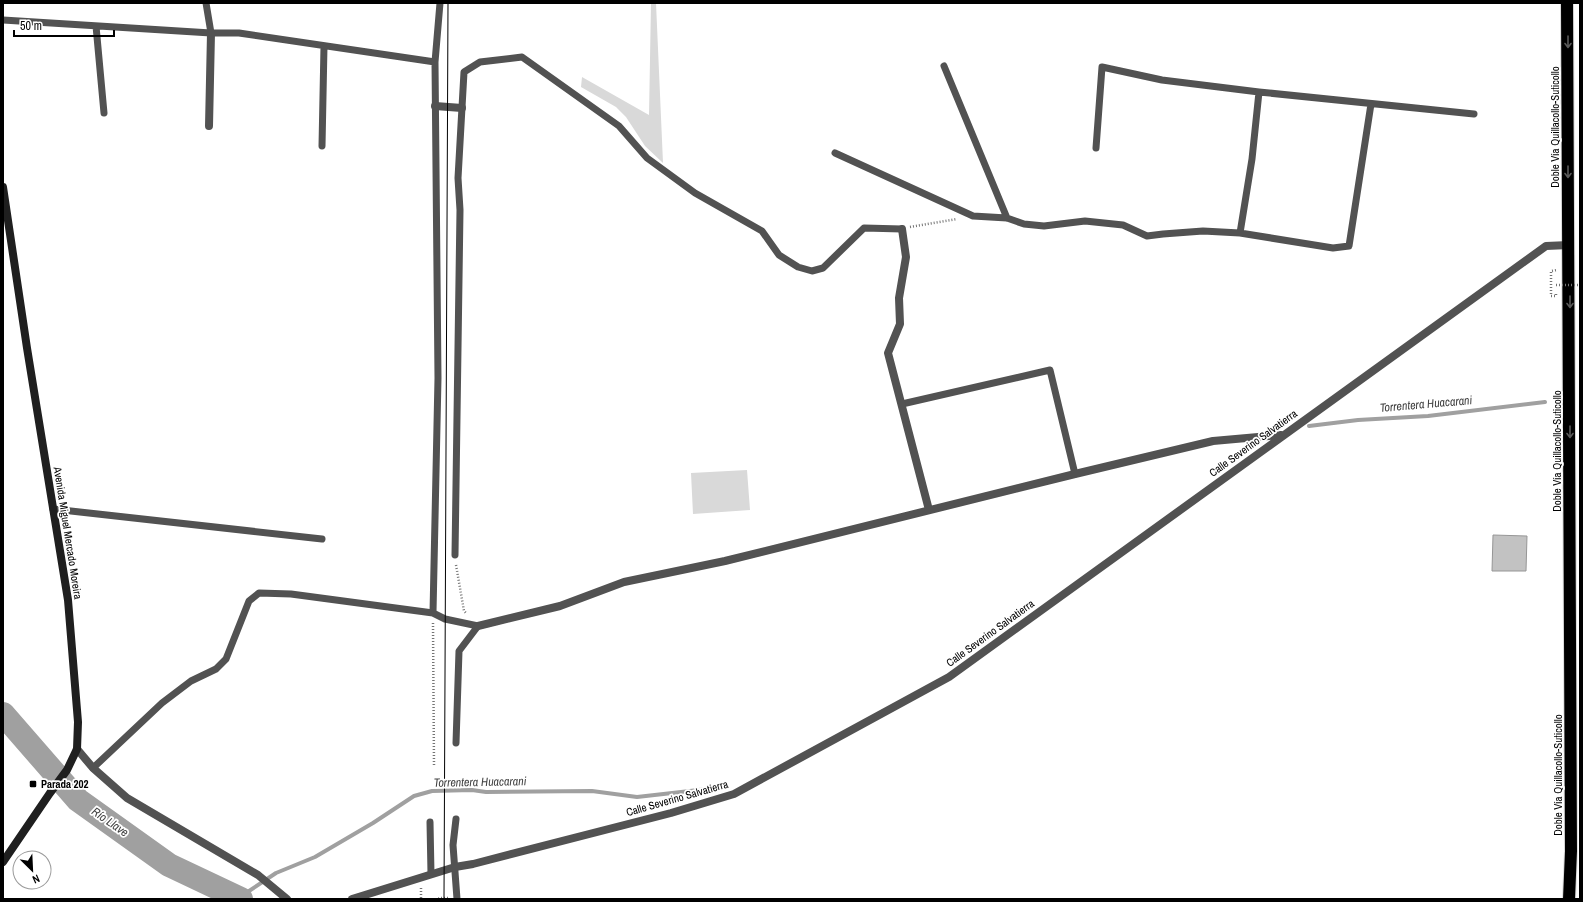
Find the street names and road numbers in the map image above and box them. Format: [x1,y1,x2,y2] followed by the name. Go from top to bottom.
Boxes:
[1548,66,1562,188] street label: Doble Vía Quillacollo-Suticollo
[1550,390,1564,512] street label: Doble Vía Quillacollo-Suticollo
[1206,406,1300,480] street label: Calle Severino Salvatierra
[50,465,85,600] street label: Avenida Miguel Mercado Moreira
[943,596,1037,670] street label: Calle Severino Salvatierra
[1551,714,1565,836] street label: Doble Vía Quillacollo-Suticollo
[624,777,730,819] street label: Calle Severino Salvatierra

